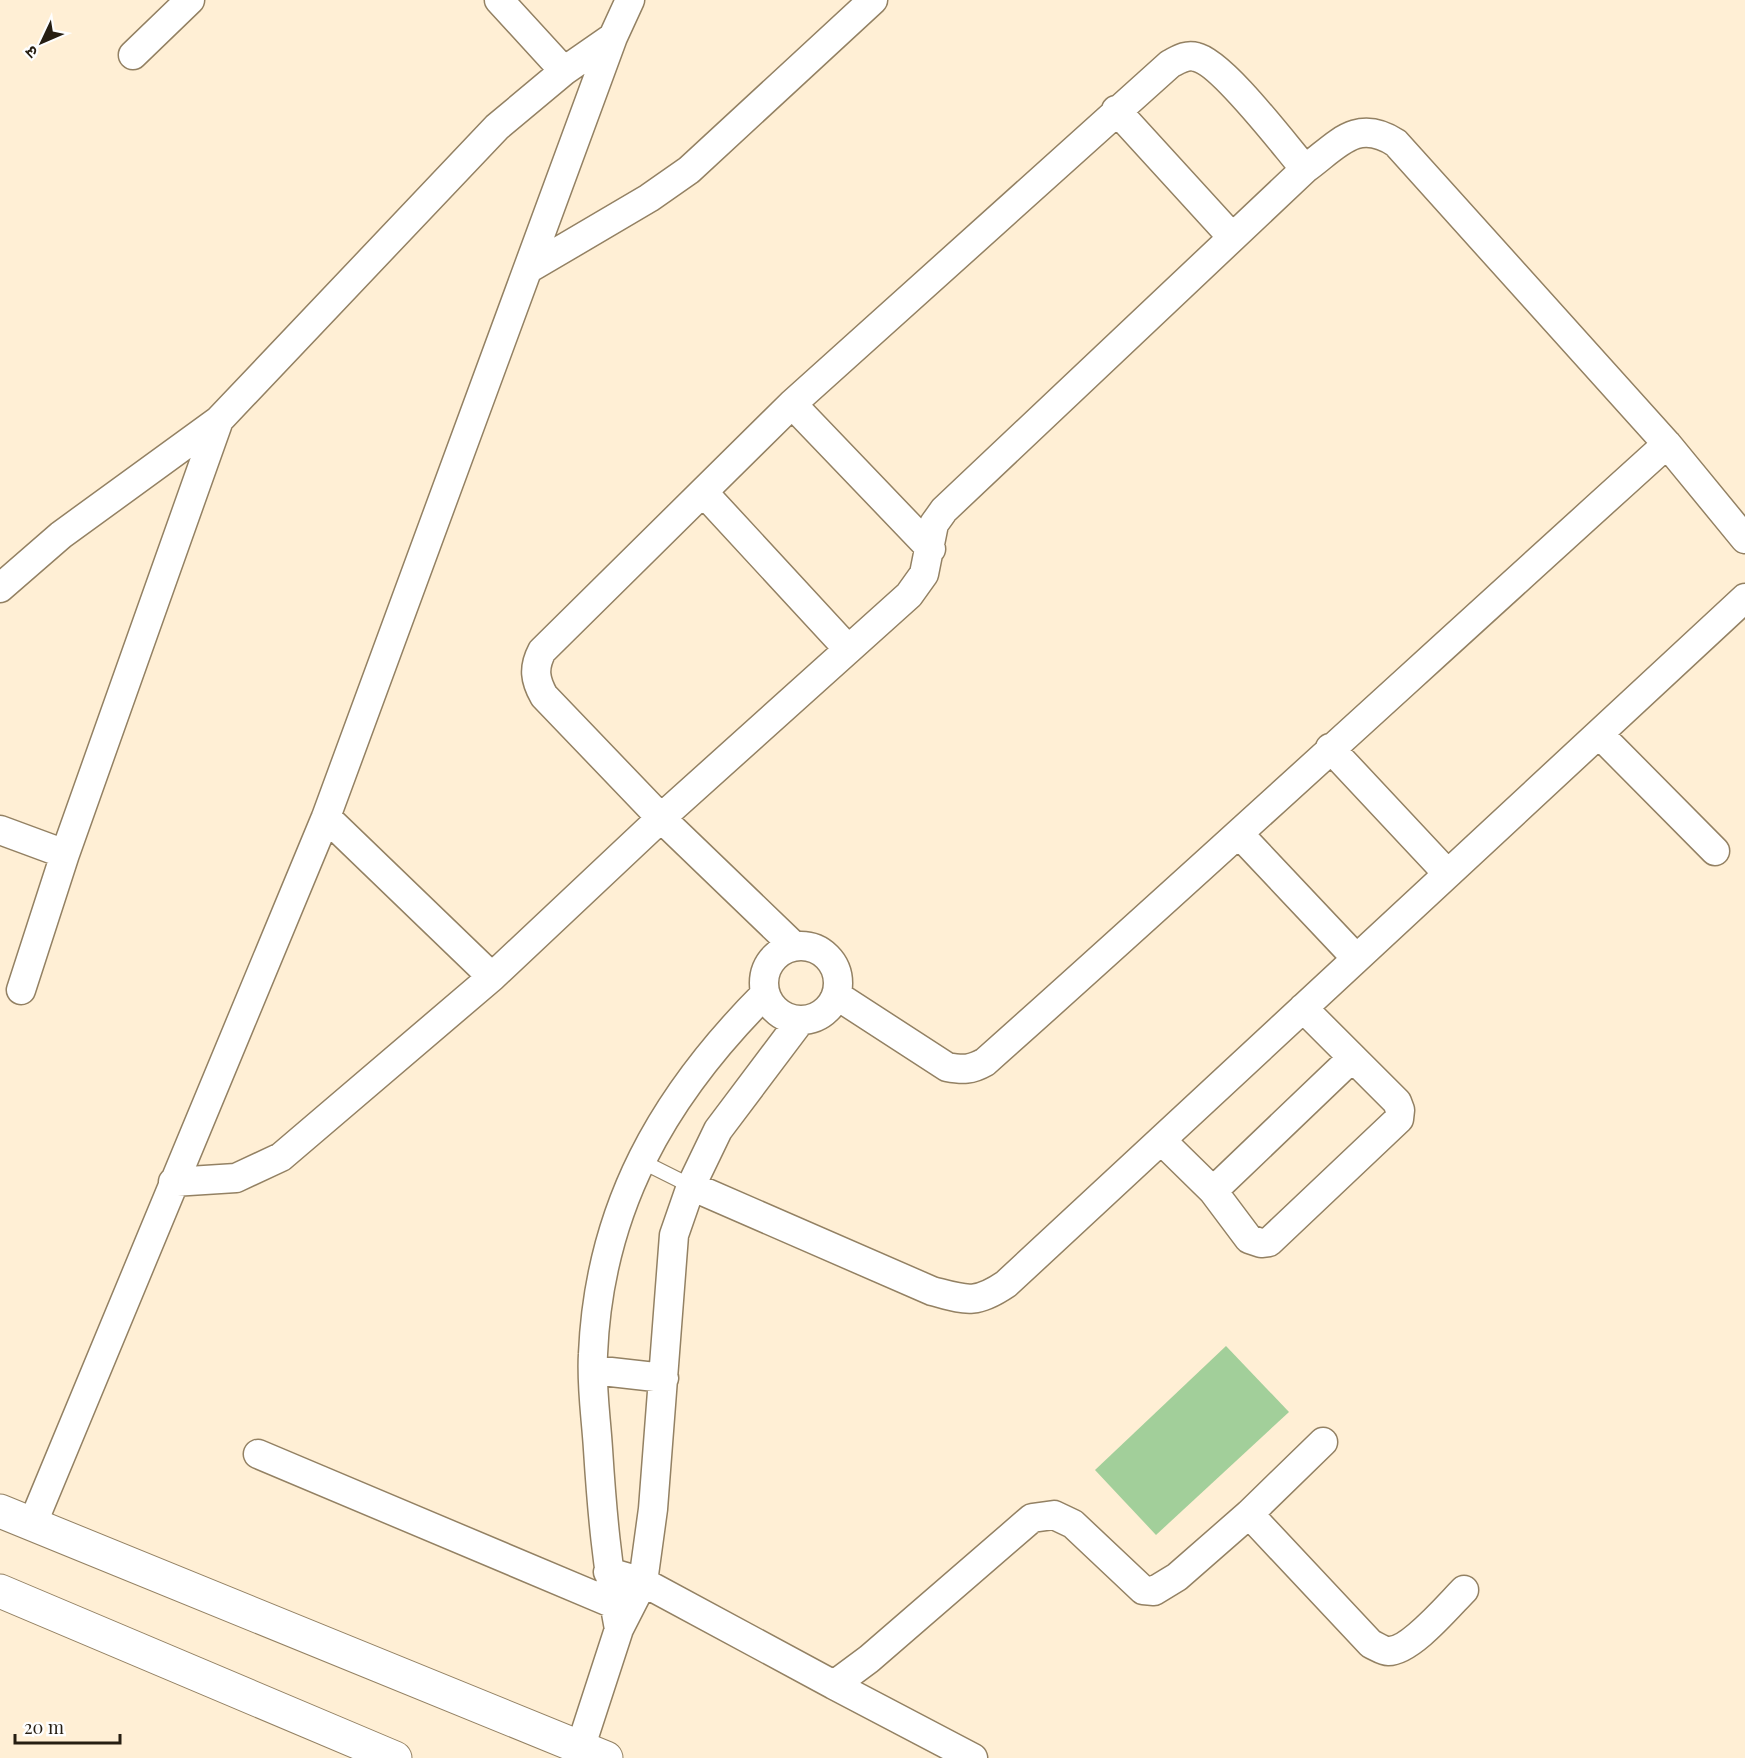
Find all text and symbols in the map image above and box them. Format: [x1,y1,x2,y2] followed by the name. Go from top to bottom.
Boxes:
[12,12,72,72] north arrow
[20,42,42,63] text: उ
[15,1707,120,1745] scale bar
[24,1715,64,1739] text: 20 m

